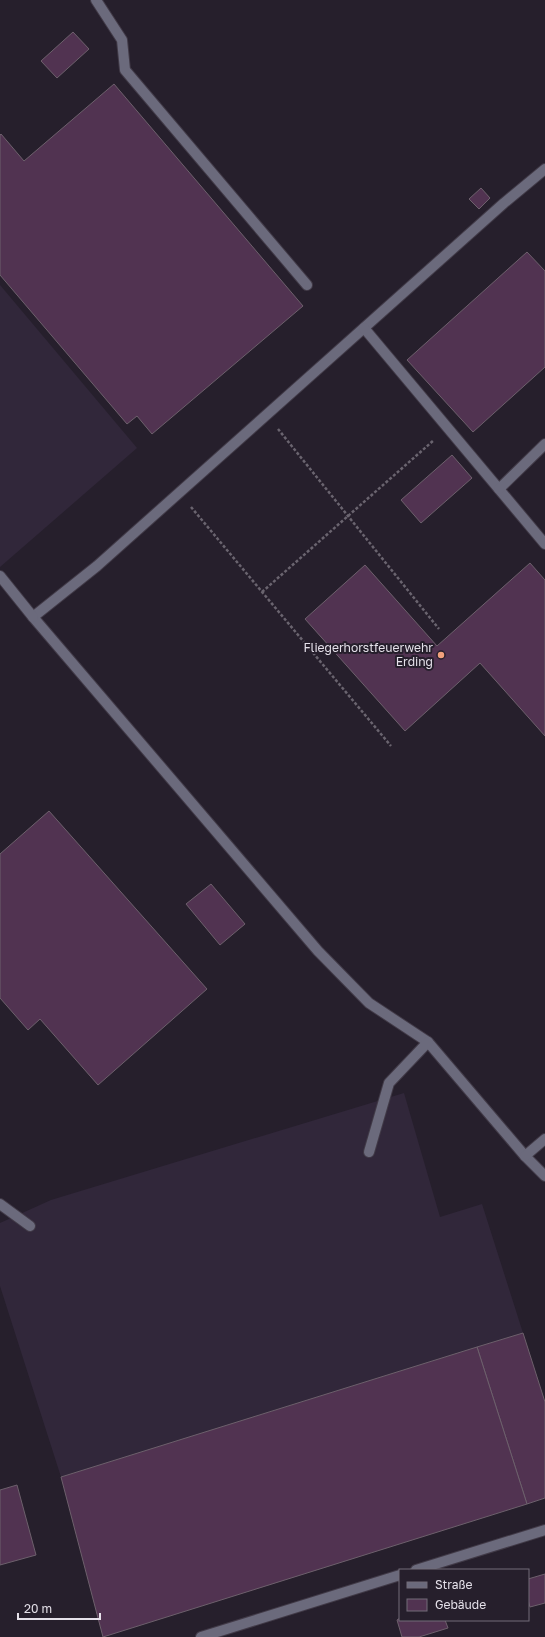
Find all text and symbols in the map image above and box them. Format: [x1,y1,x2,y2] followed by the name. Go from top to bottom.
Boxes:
[303,640,433,669] place label: Fliegerhorstfeuerwehr Erding
[436,650,446,660] marker: Fliegerhorstfeuerwehr Erding
[399,1569,529,1621] legend
[435,1577,473,1592] text: Straße
[18,1595,100,1621] scale bar
[435,1597,486,1612] text: Gebäude
[24,1601,52,1616] text: 20 m

